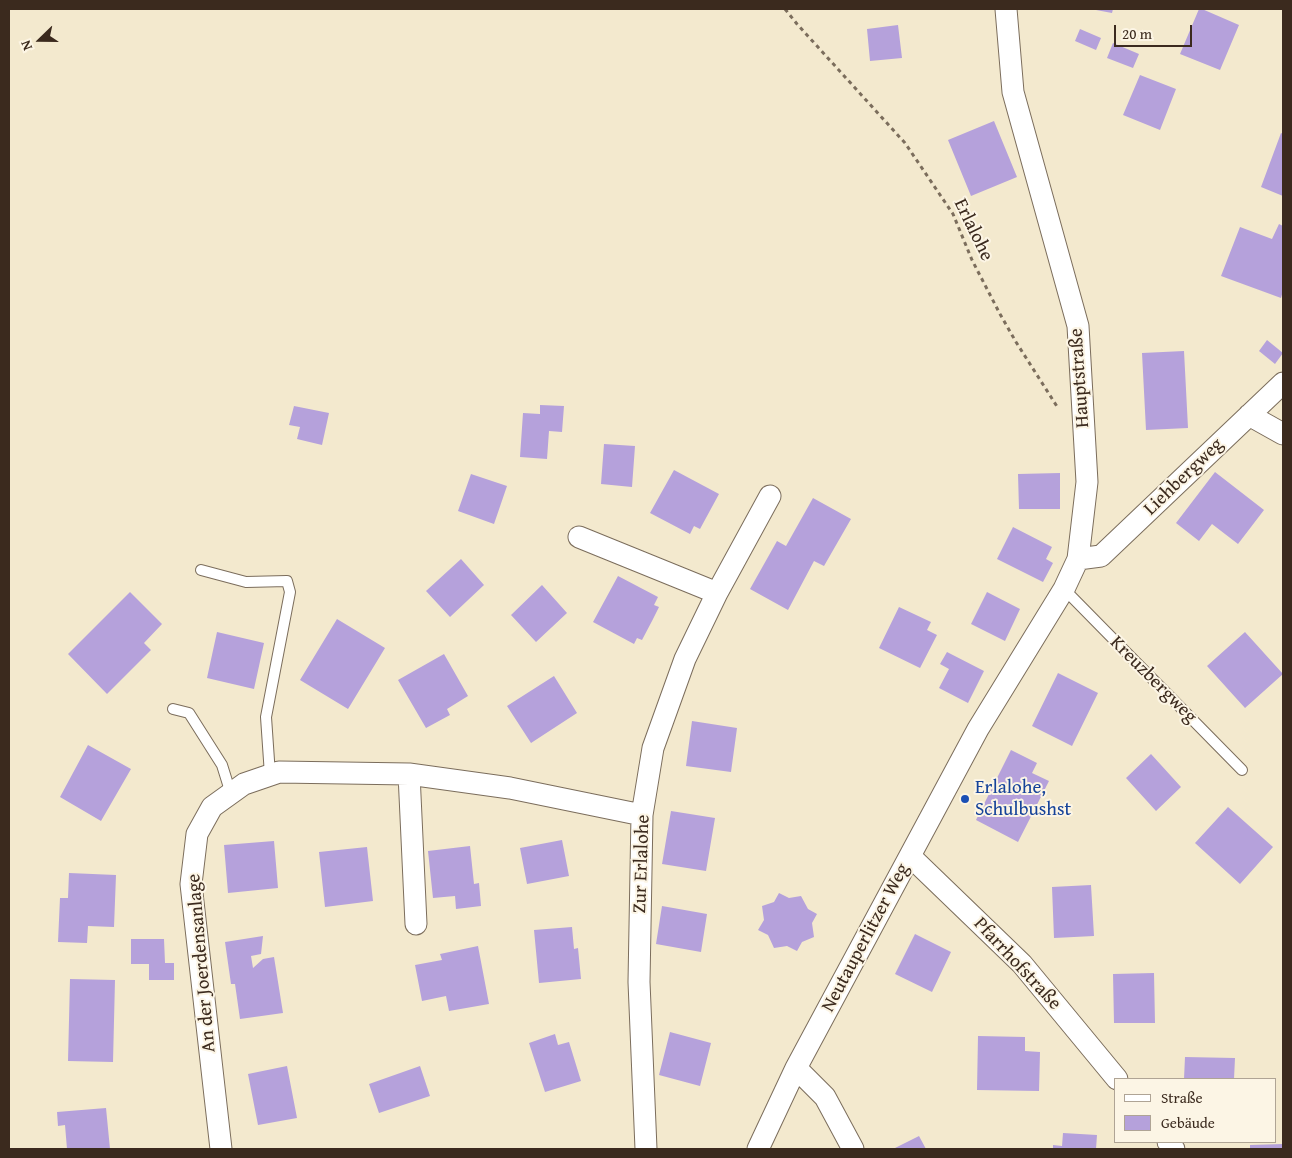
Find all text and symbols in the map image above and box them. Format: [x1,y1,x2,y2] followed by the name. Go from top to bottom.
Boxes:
[15,15,65,65] north arrow
[1117,15,1194,47] scale bar
[1122,23,1152,44] text: 20 m
[15,38,37,54] text: N
[948,195,998,265] street label: Erlalohe
[1065,327,1095,429] street label: Hauptstraße
[1140,433,1228,521] street label: Liehbergweg
[1105,632,1201,728] street label: Kreuzbergweg
[975,777,1071,821] place label: Erlalohe, Schulbushst
[959,793,971,805] marker: Erlalohe, Schulbushst
[629,814,655,914] street label: Zur Erlalohe
[817,860,915,1016] street label: Neutauperlitzer Weg
[183,873,221,1053] street label: An der Joerdensanlage
[968,913,1066,1015] street label: Pfarrhofstraße
[1114,1078,1277,1143] legend
[1161,1087,1203,1108] text: Straße
[1161,1112,1215,1133] text: Gebäude

